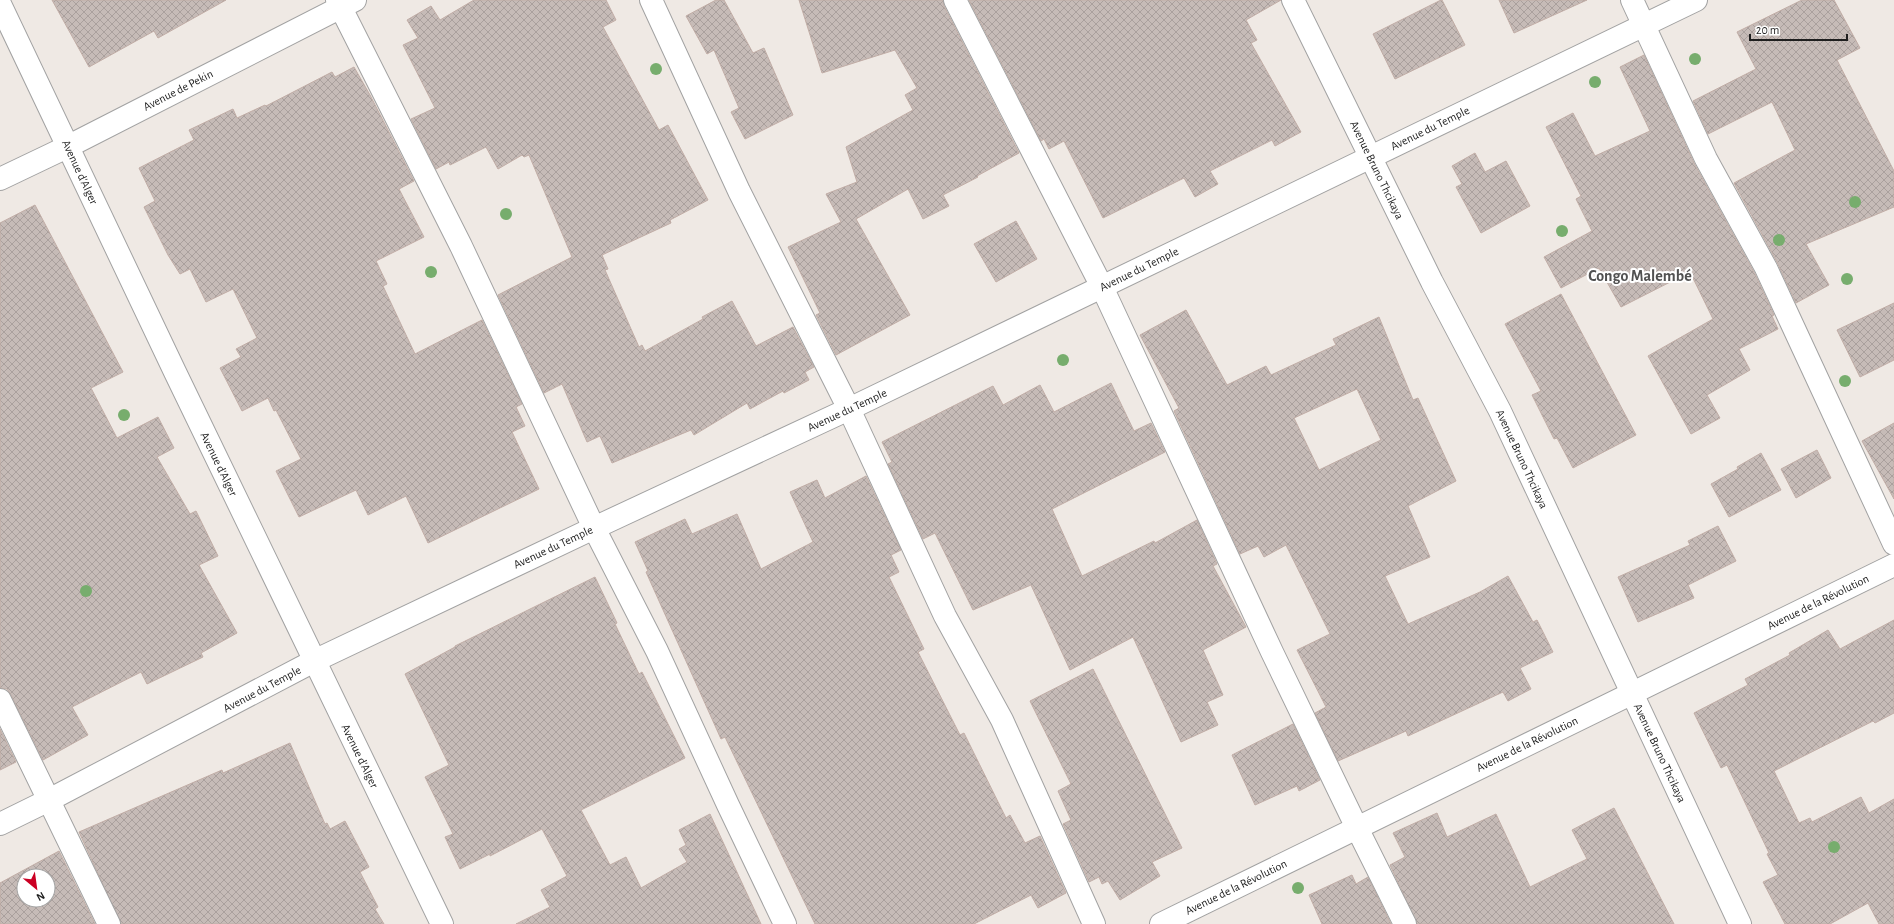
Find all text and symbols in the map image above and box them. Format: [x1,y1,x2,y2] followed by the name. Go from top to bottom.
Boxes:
[1750,16,1847,42] scale bar
[1756,24,1779,36] text: 20 m
[141,67,215,113] street label: Avenue de Pekin
[1389,104,1471,152] street label: Avenue du Temple
[1347,119,1406,222] street label: Avenue Bruno Thcikaya
[60,138,100,206] street label: Avenue d'Alger
[1098,245,1180,293] street label: Avenue du Temple
[1588,268,1692,284] district label: Congo Malembé
[805,386,889,434] street label: Avenue du Temple
[1493,408,1550,511] street label: Avenue Bruno Thcikaya
[198,430,240,498] street label: Avenue d'Alger
[511,523,595,571] street label: Avenue du Temple
[1765,572,1871,632] street label: Avenue de la Révolution
[221,663,303,715] street label: Avenue du Temple
[1631,702,1688,805] street label: Avenue Bruno Thcikaya
[1474,714,1580,774] street label: Avenue de la Révolution
[339,722,381,790] street label: Avenue d'Alger
[1183,857,1289,917] street label: Avenue de la Révolution
[16,868,56,908] north arrow
[35,890,47,903] text: N

